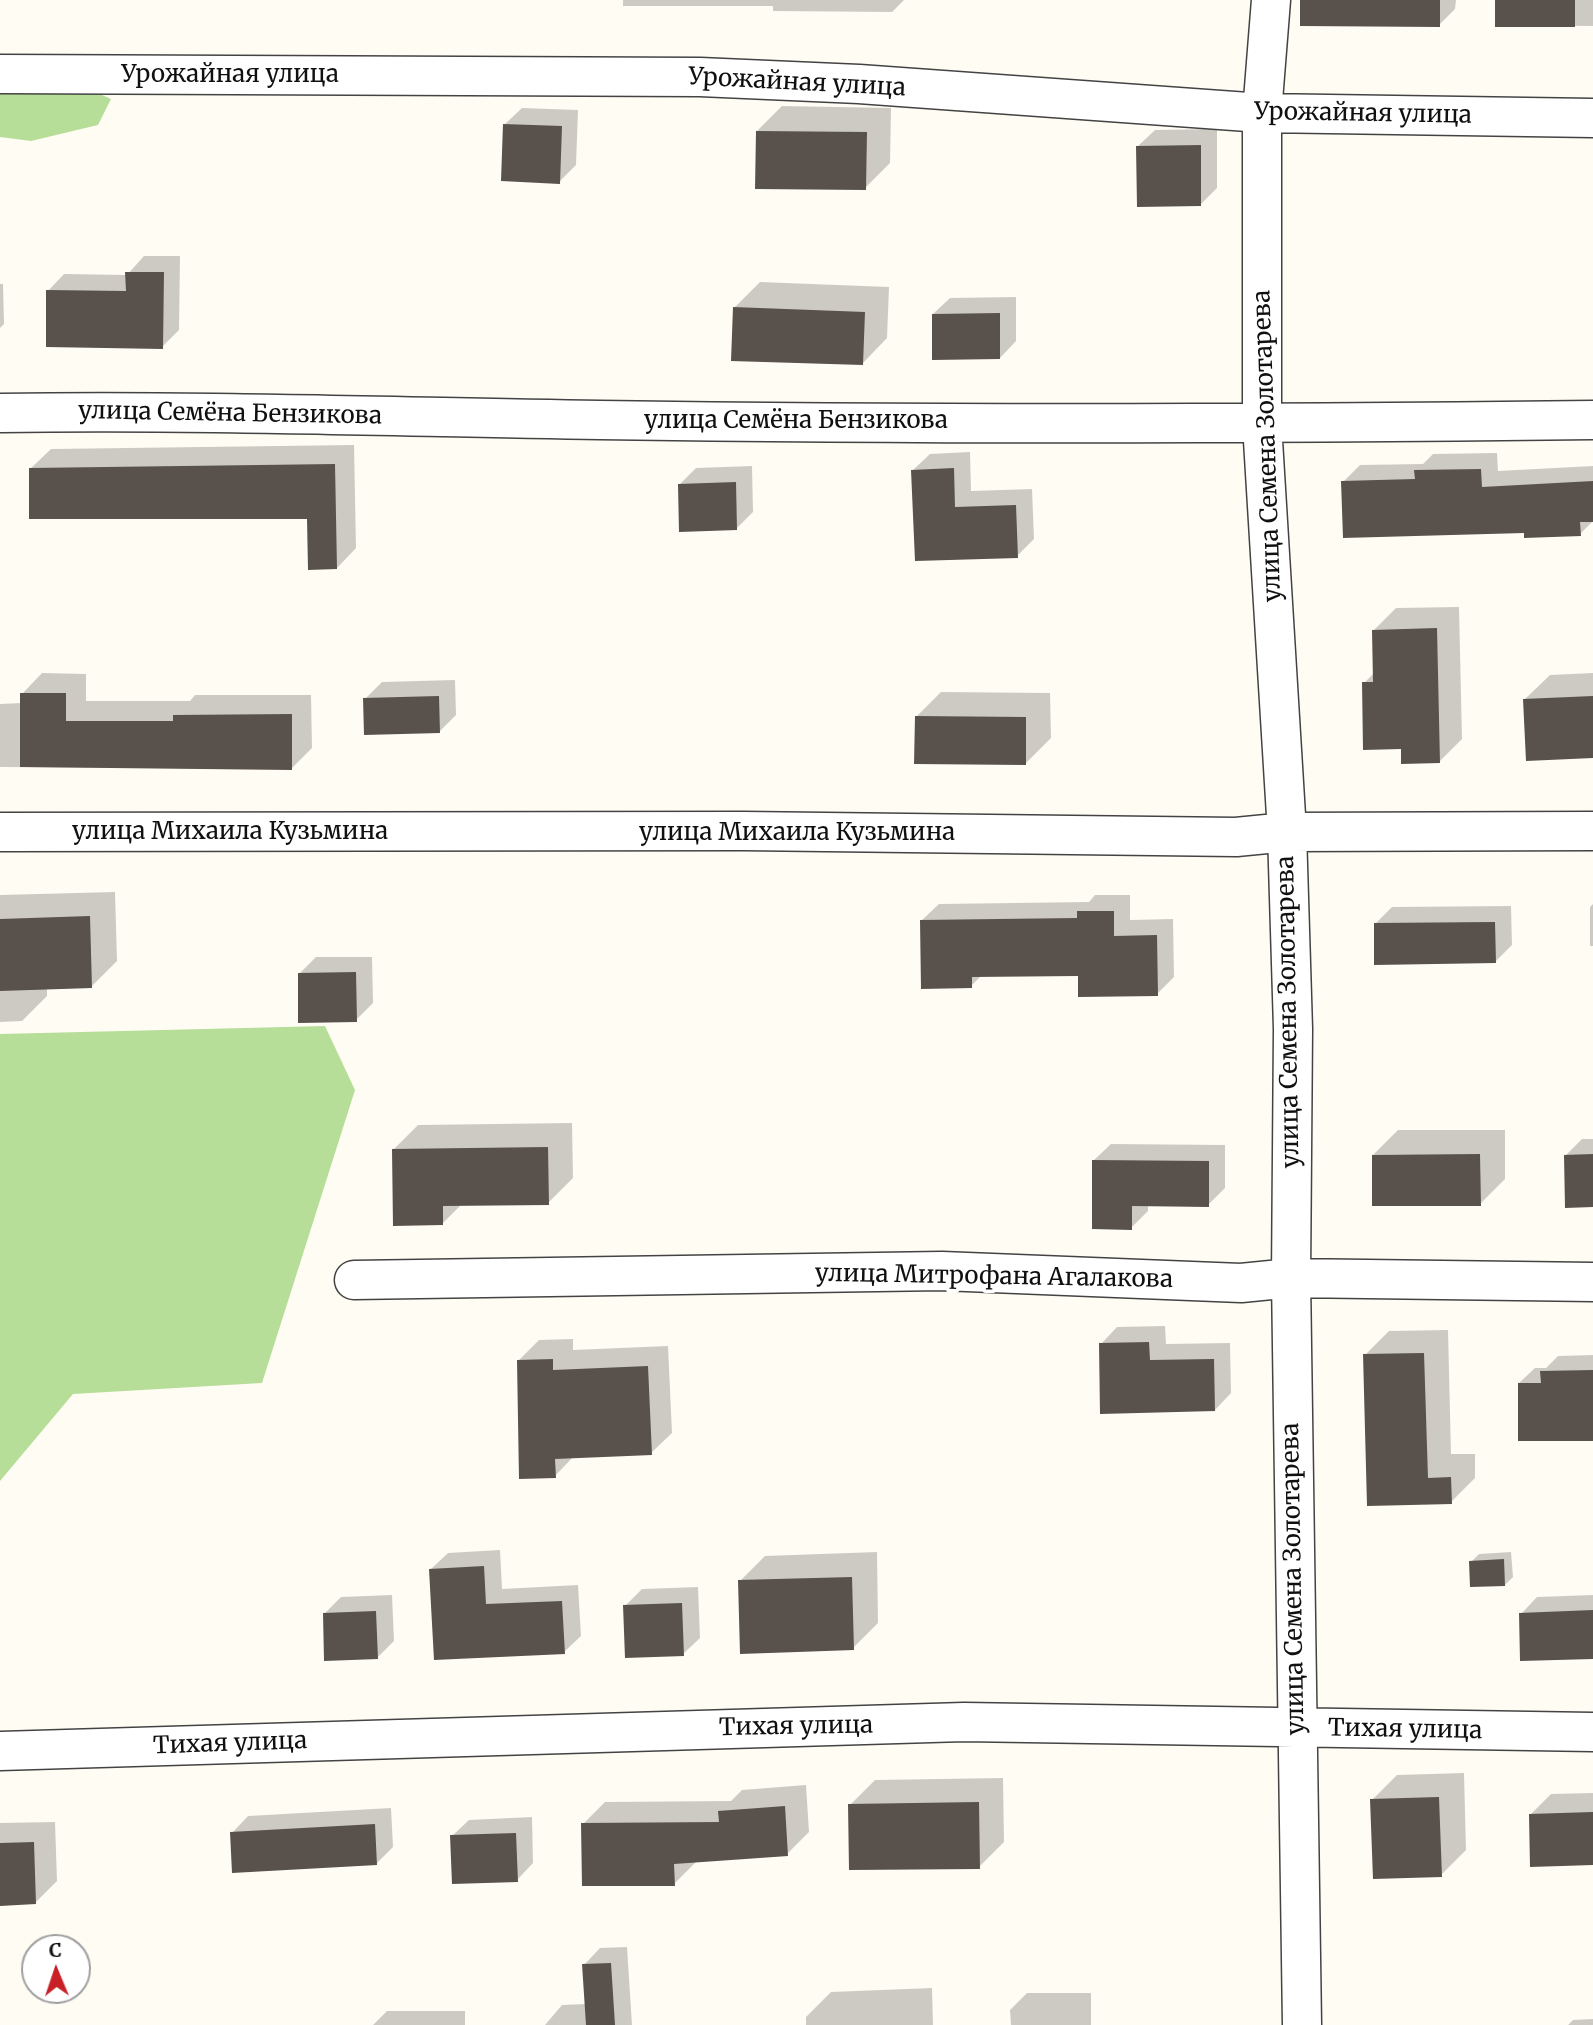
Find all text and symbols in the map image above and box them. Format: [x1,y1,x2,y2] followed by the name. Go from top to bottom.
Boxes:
[121,61,339,89] street label: Урожайная улица
[688,63,906,103] street label: Урожайная улица
[1254,98,1472,130] street label: Урожайная улица
[1248,289,1288,603] street label: улица Семена Золотарева
[78,397,382,431] street label: улица Семёна Бензикова
[644,407,948,435] street label: улица Семёна Бензикова
[72,818,388,846] street label: улица Михаила Кузьмина
[639,819,955,847] street label: улица Михаила Кузьмина
[1272,856,1306,1168] street label: улица Семена Золотарева
[815,1259,1173,1295] street label: улица Митрофана Агалакова
[1277,1423,1311,1735] street label: улица Семена Золотарева
[719,1711,873,1743] street label: Тихая улица
[1328,1714,1482,1746] street label: Тихая улица
[152,1727,308,1761] street label: Тихая улица
[21,1934,91,2004] north arrow
[49,1938,62,1962] text: С

